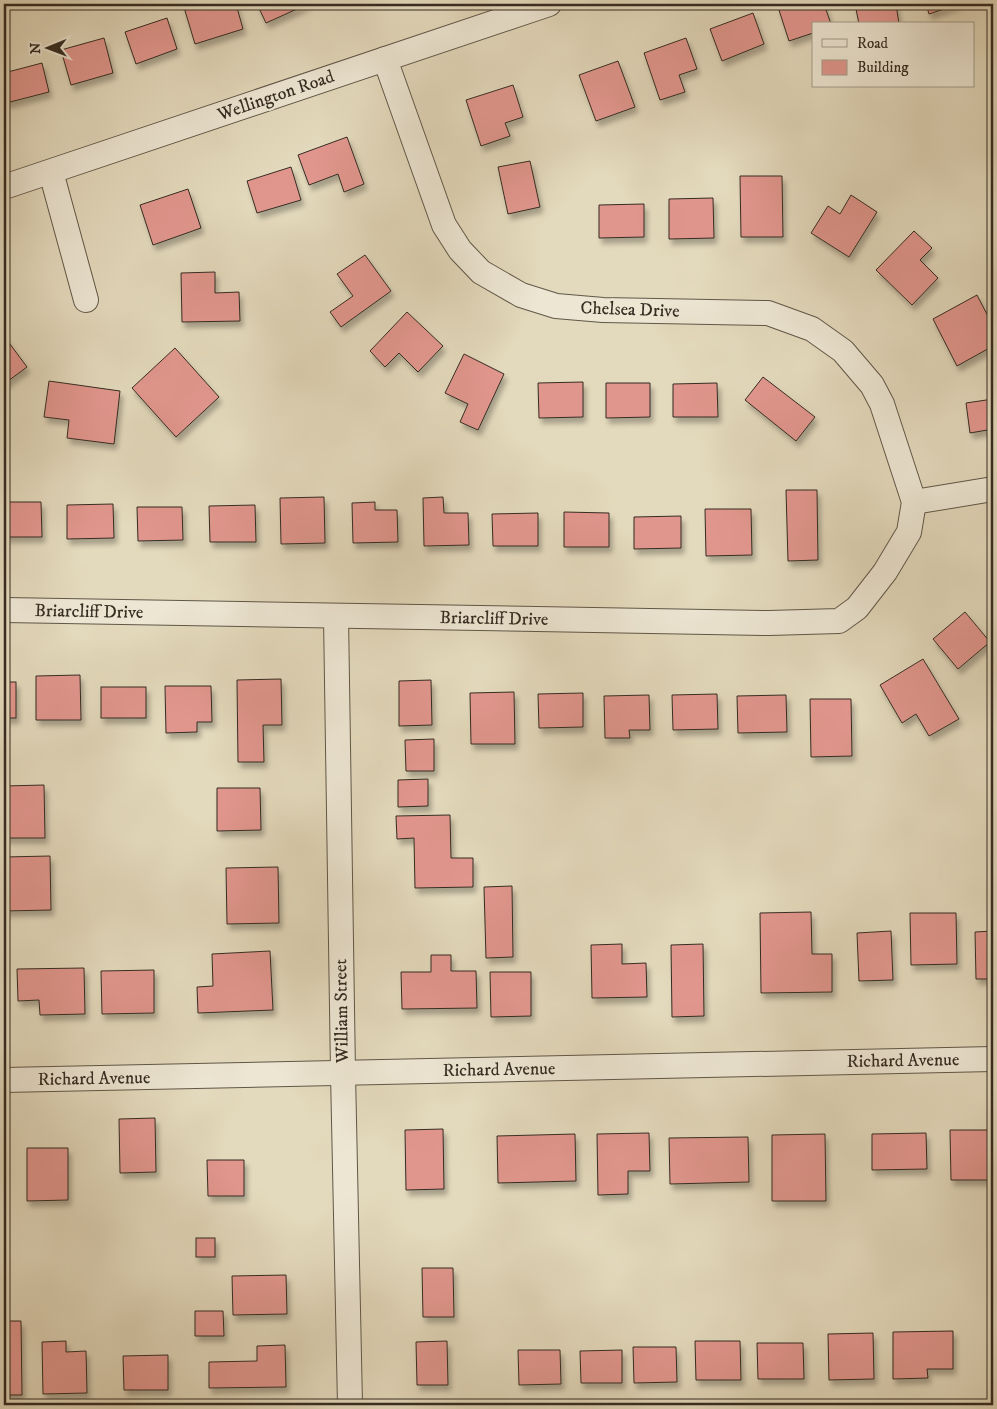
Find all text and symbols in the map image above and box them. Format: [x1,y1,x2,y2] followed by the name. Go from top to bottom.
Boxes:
[22,22,72,72] north arrow
[812,22,974,88] legend
[857,34,889,53] text: Road
[27,42,45,54] text: N
[857,58,909,77] text: Building
[214,66,337,127] street label: Wellington Road
[580,297,680,323] street label: Chelsea Drive
[34,600,144,624] street label: Briarcliff Drive
[439,607,549,631] street label: Briarcliff Drive
[330,958,354,1064] street label: William Street
[846,1049,960,1073] street label: Richard Avenue
[442,1058,556,1082] street label: Richard Avenue
[37,1067,151,1091] street label: Richard Avenue

